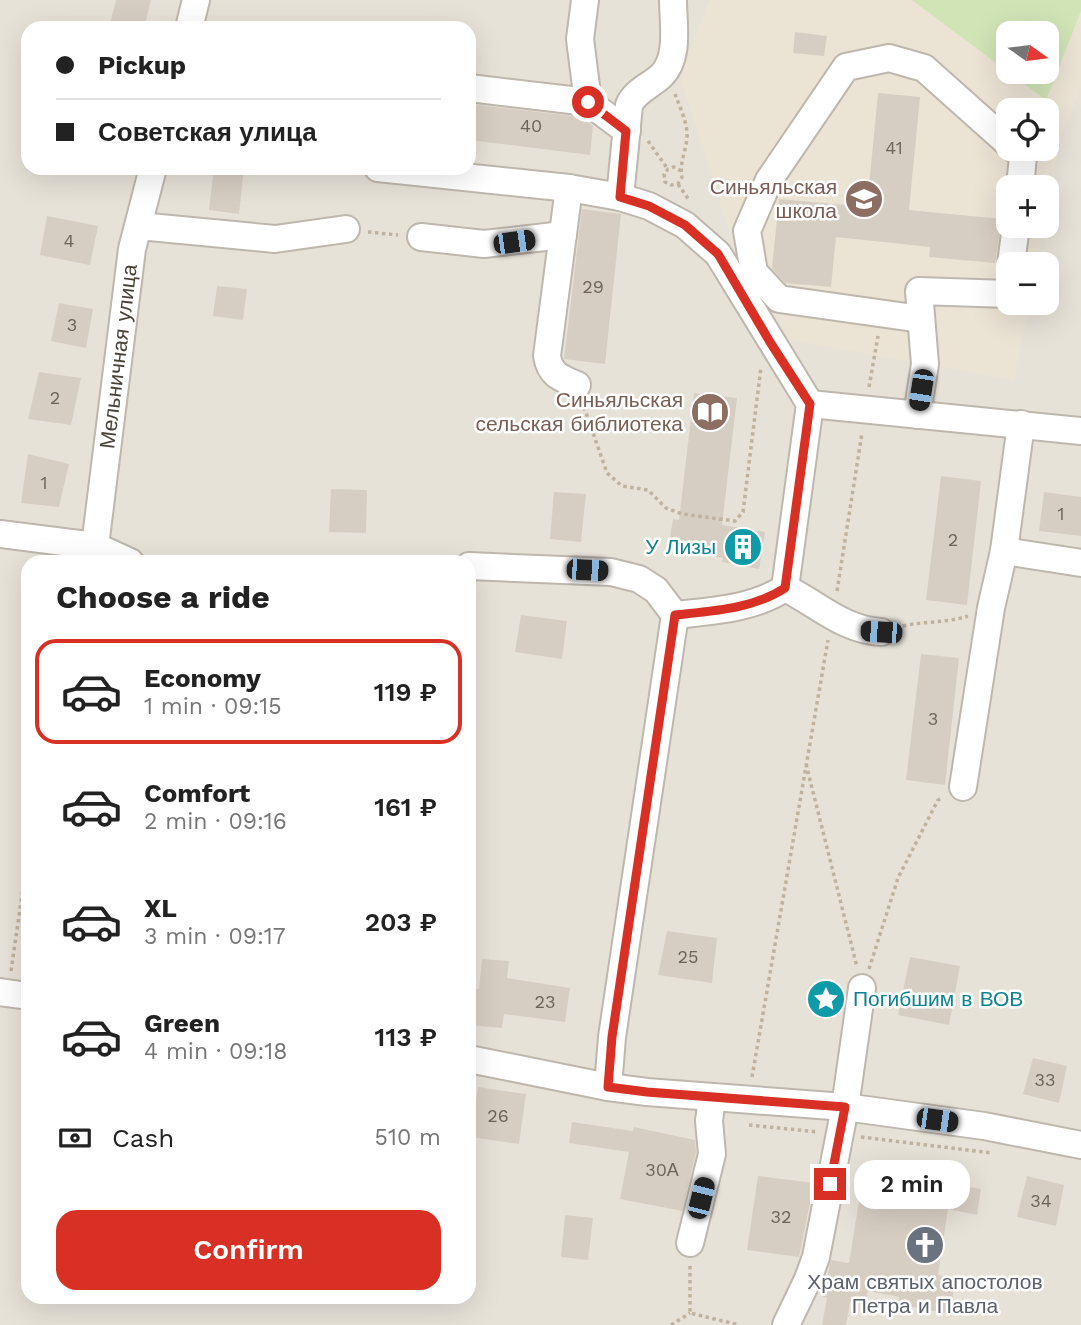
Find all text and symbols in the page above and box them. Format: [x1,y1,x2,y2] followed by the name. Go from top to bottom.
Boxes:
[996,21,1059,84] north arrow
[996,21,1059,315] map controls
[98,50,186,80] text: Pickup
[572,86,604,118] route start
[996,98,1059,161] button: locate
[520,115,542,136] house number: 40
[98,117,317,147] text: Советская улица
[885,137,903,158] house number: 41
[710,174,837,223] place label: Синьяльская школа
[996,175,1059,238] button: +
[843,178,885,220] school or university icon: Синьяльская школа
[492,229,537,255] car
[64,230,75,251] house number: 4
[996,252,1059,315] button: −
[94,262,142,450] street label: Мельничная улица
[582,276,604,297] house number: 29
[67,314,77,335] house number: 3
[908,368,935,412] car
[50,387,60,408] house number: 2
[476,387,683,436] place label: Синьяльская сельская библиотека
[689,391,731,433] library icon: Синьяльская сельская библиотека
[40,472,48,493] house number: 1
[1057,503,1065,524] house number: 1
[722,526,764,568] building icon: У Лизы
[948,529,958,550] house number: 2
[645,534,716,559] place label: У Лизы
[566,558,609,582] car
[56,578,270,616] text: Choose a ride
[860,620,903,644] car
[60,660,123,723] icon: car
[144,663,261,693] text: Economy
[374,677,437,707] text: 119 ₽
[144,693,282,720] text: 1 min · 09:15
[928,708,938,729] house number: 3
[60,775,123,838] icon: car
[144,778,250,808] text: Comfort
[374,792,437,822] text: 161 ₽
[144,808,287,835] text: 2 min · 09:16
[60,890,123,953] icon: car
[144,893,177,923] text: XL
[365,907,437,937] text: 203 ₽
[144,923,286,950] text: 3 min · 09:17
[678,946,698,967] house number: 25
[805,978,847,1020] place icon: Погибшим в ВОВ
[853,986,1023,1011] place label: Погибшим в ВОВ
[535,991,556,1012] house number: 23
[60,1005,123,1068] icon: car
[144,1008,220,1038] text: Green
[375,1022,437,1052] text: 113 ₽
[144,1038,288,1065] text: 4 min · 09:18
[1035,1069,1056,1090] house number: 33
[487,1105,509,1126] house number: 26
[915,1107,960,1133] car
[56,1119,94,1157] icon: cash
[112,1123,174,1153] text: Cash
[375,1124,441,1151] text: 510 m
[645,1159,679,1180] house number: 30А
[854,1160,970,1208] callout: 2 min
[814,1168,846,1200] route end
[880,1171,944,1198] text: 2 min
[686,1175,717,1221] car
[1030,1190,1052,1211] house number: 34
[771,1206,792,1227] house number: 32
[56,1210,441,1290] button: Confirm
[904,1224,946,1266] church icon: Храм святых апостолов Петра и Павла
[807,1269,1043,1318] place label: Храм святых апостолов Петра и Павла

